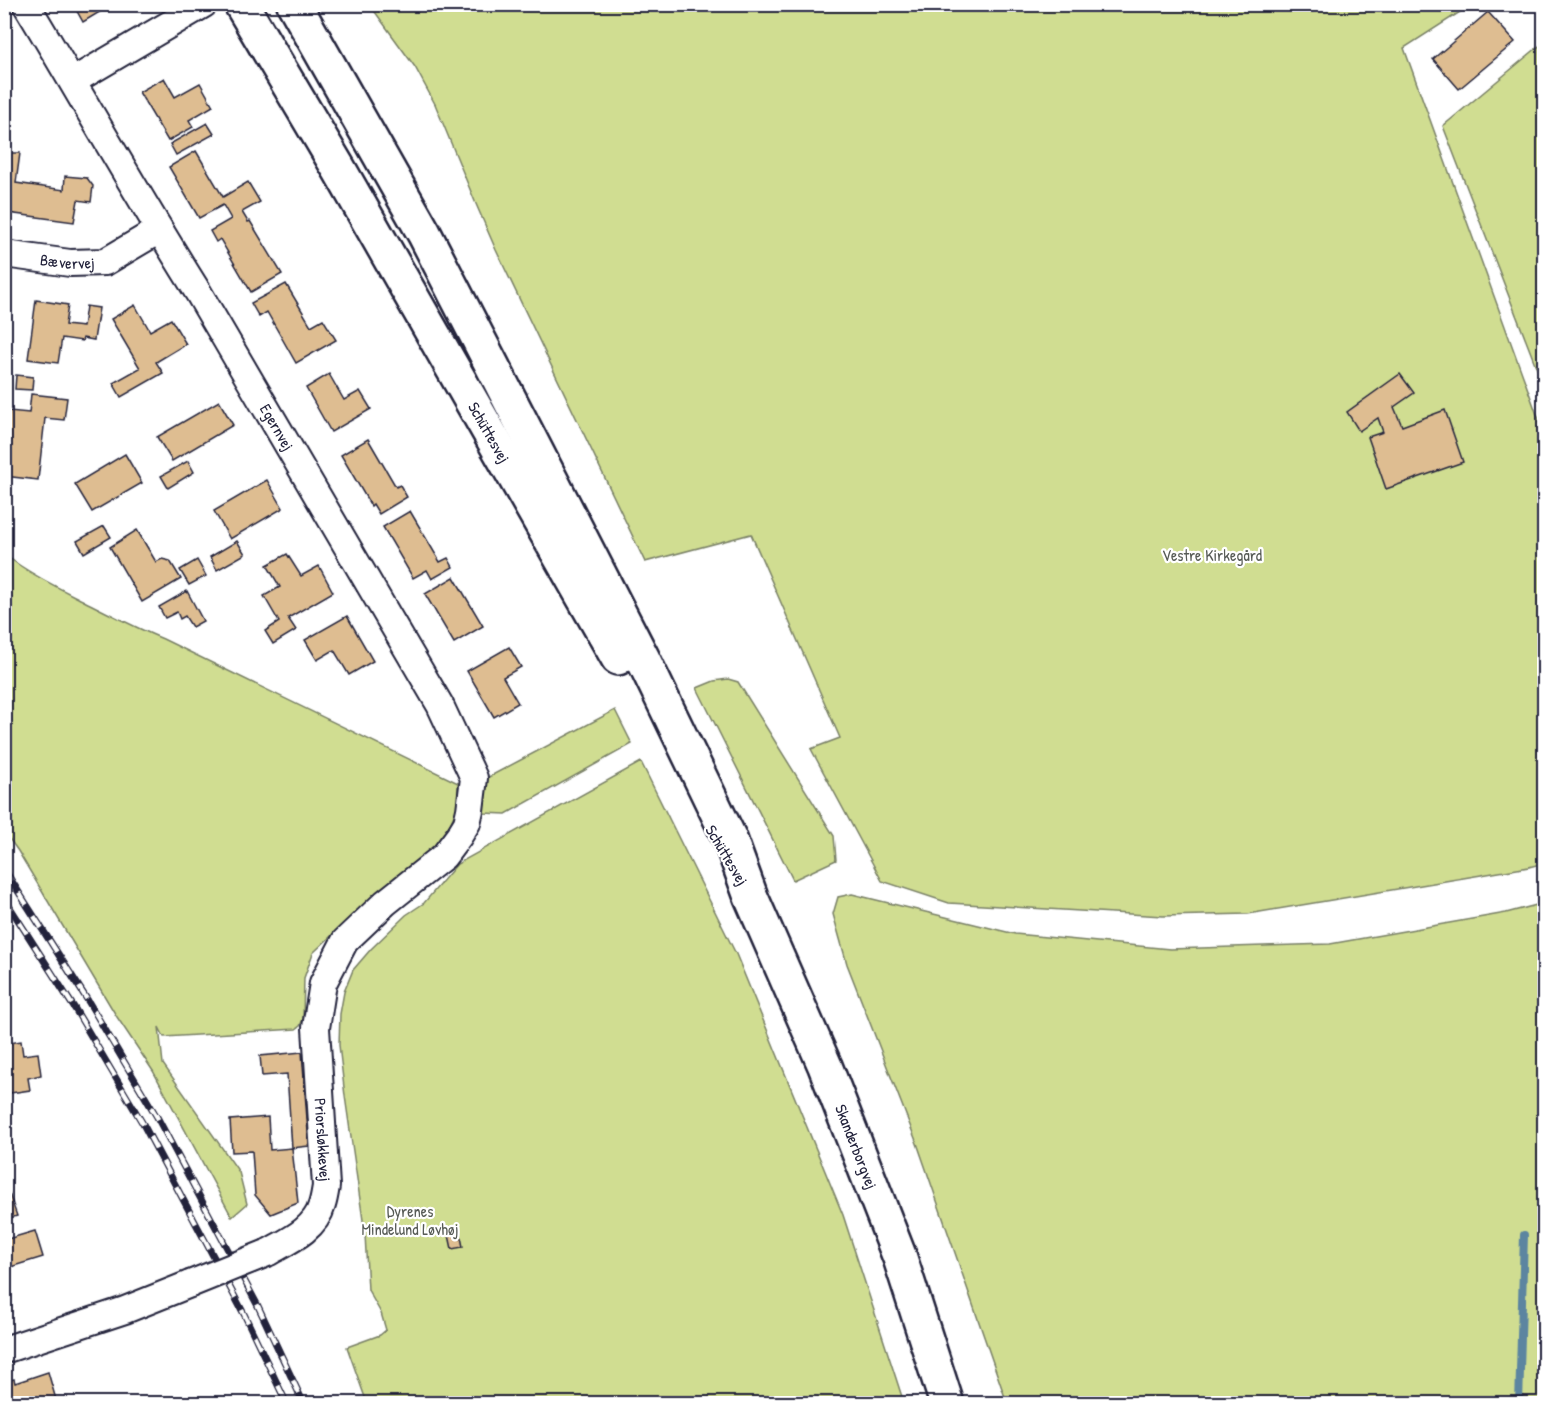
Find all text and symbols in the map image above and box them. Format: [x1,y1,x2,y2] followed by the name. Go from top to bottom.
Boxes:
[39,248,95,274] street label: Bævervej
[463,398,515,467] street label: Schüttesvej
[255,400,299,454] street label: Egernvej
[1162,544,1262,566] park label: Vestre Kirkegård
[700,821,754,889] street label: Schüttesvej
[309,1097,337,1182] street label: Priorsløkkevej
[830,1101,883,1192] street label: Skanderborgvej
[361,1200,459,1240] park label: Dyrenes Mindelund Løvhøj

